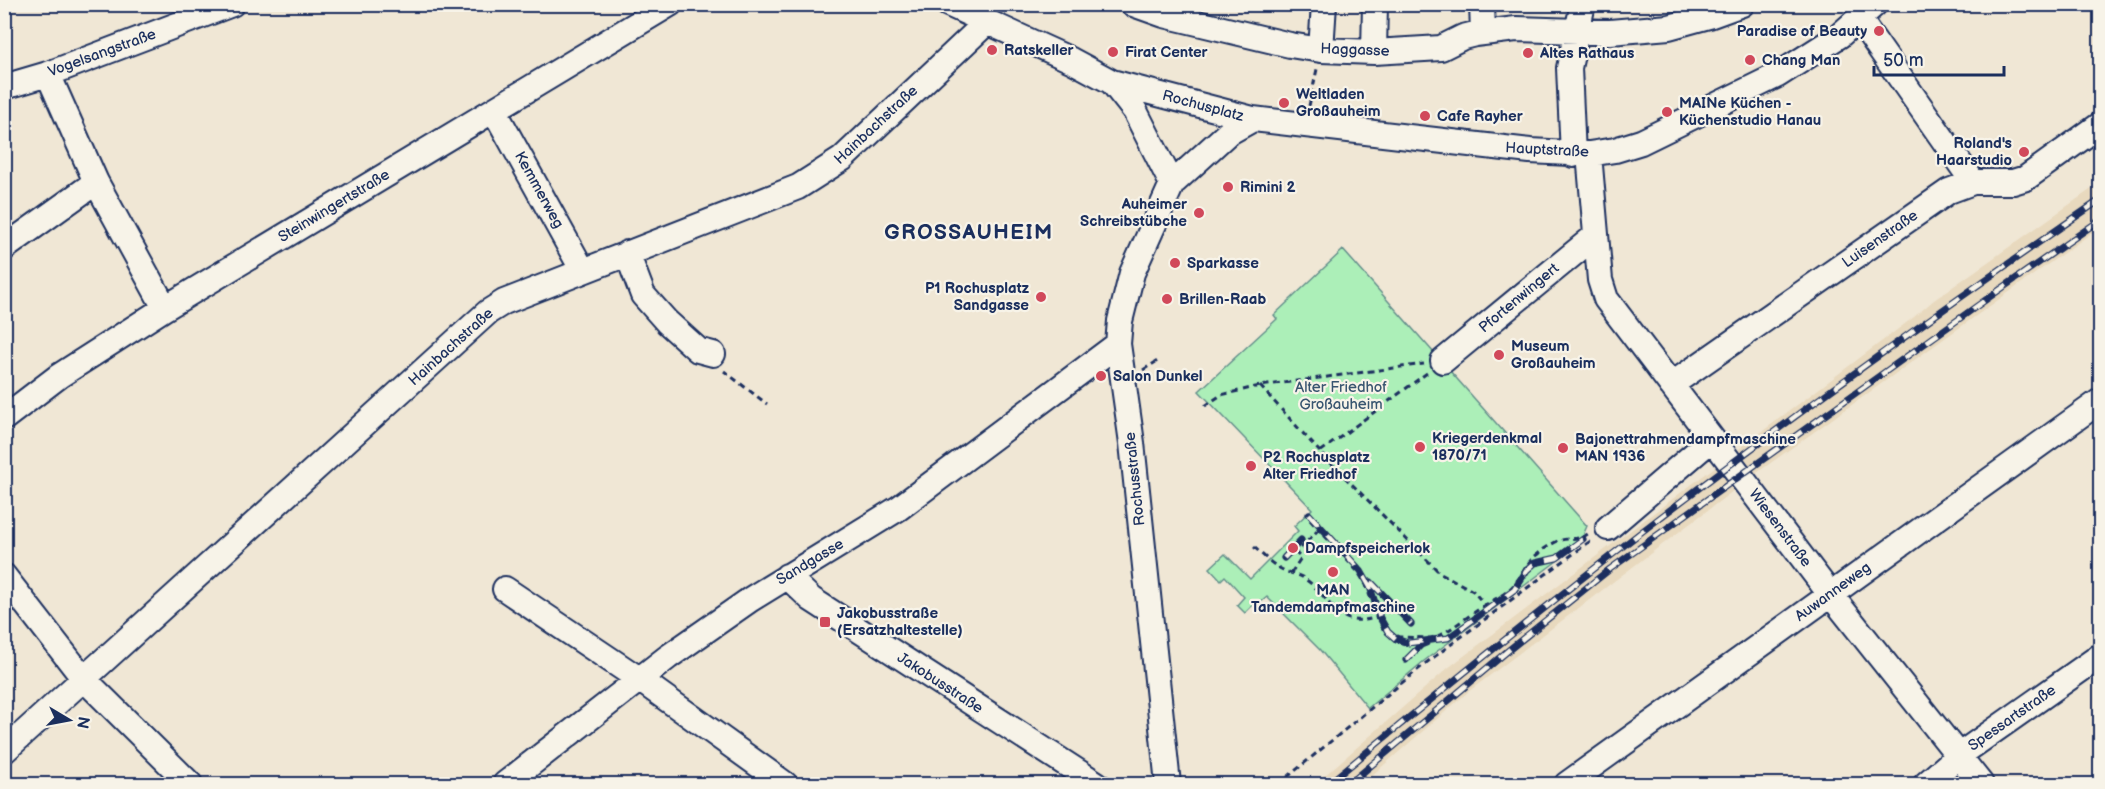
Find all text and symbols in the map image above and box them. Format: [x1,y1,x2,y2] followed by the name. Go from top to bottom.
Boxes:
[1737,22,1867,41] place label: Paradise of Beauty
[1872,24,1886,38] marker: Paradise of Beauty
[45,25,159,81] street label: Vogelsangstraße
[1320,39,1390,61] street label: Haggasse
[1874,39,2004,77] scale bar
[1004,41,1075,60] place label: Ratskeller
[985,43,999,57] marker: Ratskeller
[1125,43,1209,62] place label: Firat Center
[1539,44,1634,63] place label: Altes Rathaus
[1106,45,1120,59] marker: Firat Center
[1521,46,1535,60] marker: Altes Rathaus
[1883,50,1924,71] text: 50 m
[1762,51,1840,70] place label: Chang Man
[1743,53,1757,67] marker: Chang Man
[830,81,922,169] street label: Hainbachstraße
[1296,85,1381,121] place label: Weltladen Großauheim
[1160,86,1247,126] street label: Rochusplatz
[1679,94,1821,130] place label: MAINe Küchen - Küchenstudio Hanau
[1277,96,1291,110] marker: Weltladen Großauheim
[1660,105,1674,119] marker: MAINe Küchen - Küchenstudio Hanau
[1437,107,1524,126] place label: Cafe Rayher
[1418,109,1432,123] marker: Cafe Rayher
[1936,134,2012,170] place label: Roland's Haarstudio
[1505,138,1589,162] street label: Hauptstraße
[2017,145,2031,159] marker: Roland's Haarstudio
[510,148,568,232] street label: Kemmerweg
[275,165,393,247] street label: Steinwingertstraße
[1240,178,1296,197] place label: Rimini 2
[1221,180,1235,194] marker: Rimini 2
[1080,195,1188,231] place label: Auheimer Schreibstübche
[1192,206,1206,220] marker: Auheimer Schreibstübche
[1838,206,1922,272] street label: Luisenstraße
[884,220,1054,245] district label: GROSSAUHEIM
[1187,254,1259,273] place label: Sparkasse
[1168,256,1182,270] marker: Sparkasse
[1475,259,1563,337] street label: Pfortenwingert
[925,279,1030,315] place label: P1 Rochusplatz Sandgasse
[1034,290,1048,304] marker: P1 Rochusplatz Sandgasse
[1179,290,1266,309] place label: Brillen-Raab
[1160,292,1174,306] marker: Brillen-Raab
[405,304,497,390] street label: Hainbachstraße
[1511,337,1596,373] place label: Museum Großauheim
[1492,348,1506,362] marker: Museum Großauheim
[1113,367,1203,386] place label: Salon Dunkel
[1094,369,1108,383] marker: Salon Dunkel
[1295,378,1387,414] park label: Alter Friedhof Großauheim
[1432,429,1542,465] place label: Kriegerdenkmal 1870/71
[1575,430,1796,466] place label: Bajonettrahmendampfmaschine MAN 1936
[1121,431,1149,527] street label: Rochusstraße
[1413,440,1427,454] marker: Kriegerdenkmal 1870/71
[1556,441,1570,455] marker: Bajonettrahmendampfmaschine MAN 1936
[1262,448,1370,484] place label: P2 Rochusplatz Alter Friedhof
[1244,459,1258,473] marker: P2 Rochusplatz Alter Friedhof
[1744,485,1816,571] street label: Wiesenstraße
[773,534,847,590] street label: Sandgasse
[1305,539,1430,558] place label: Dampfspeicherlok
[1286,541,1300,555] marker: Dampfspeicherlok
[1791,558,1875,626] street label: Auwanneweg
[1326,565,1340,579] marker: MAN Tandemdampfmaschine
[1251,581,1415,617] place label: MAN Tandemdampfmaschine
[837,604,963,640] place label: Jakobusstraße (Ersatzhaltestelle)
[818,615,832,629] marker: Jakobusstraße (Ersatzhaltestelle)
[893,648,987,718] street label: Jakobusstraße
[1964,681,2060,755] street label: Spessartstraße
[39,690,99,750] north arrow
[72,715,93,730] text: N

